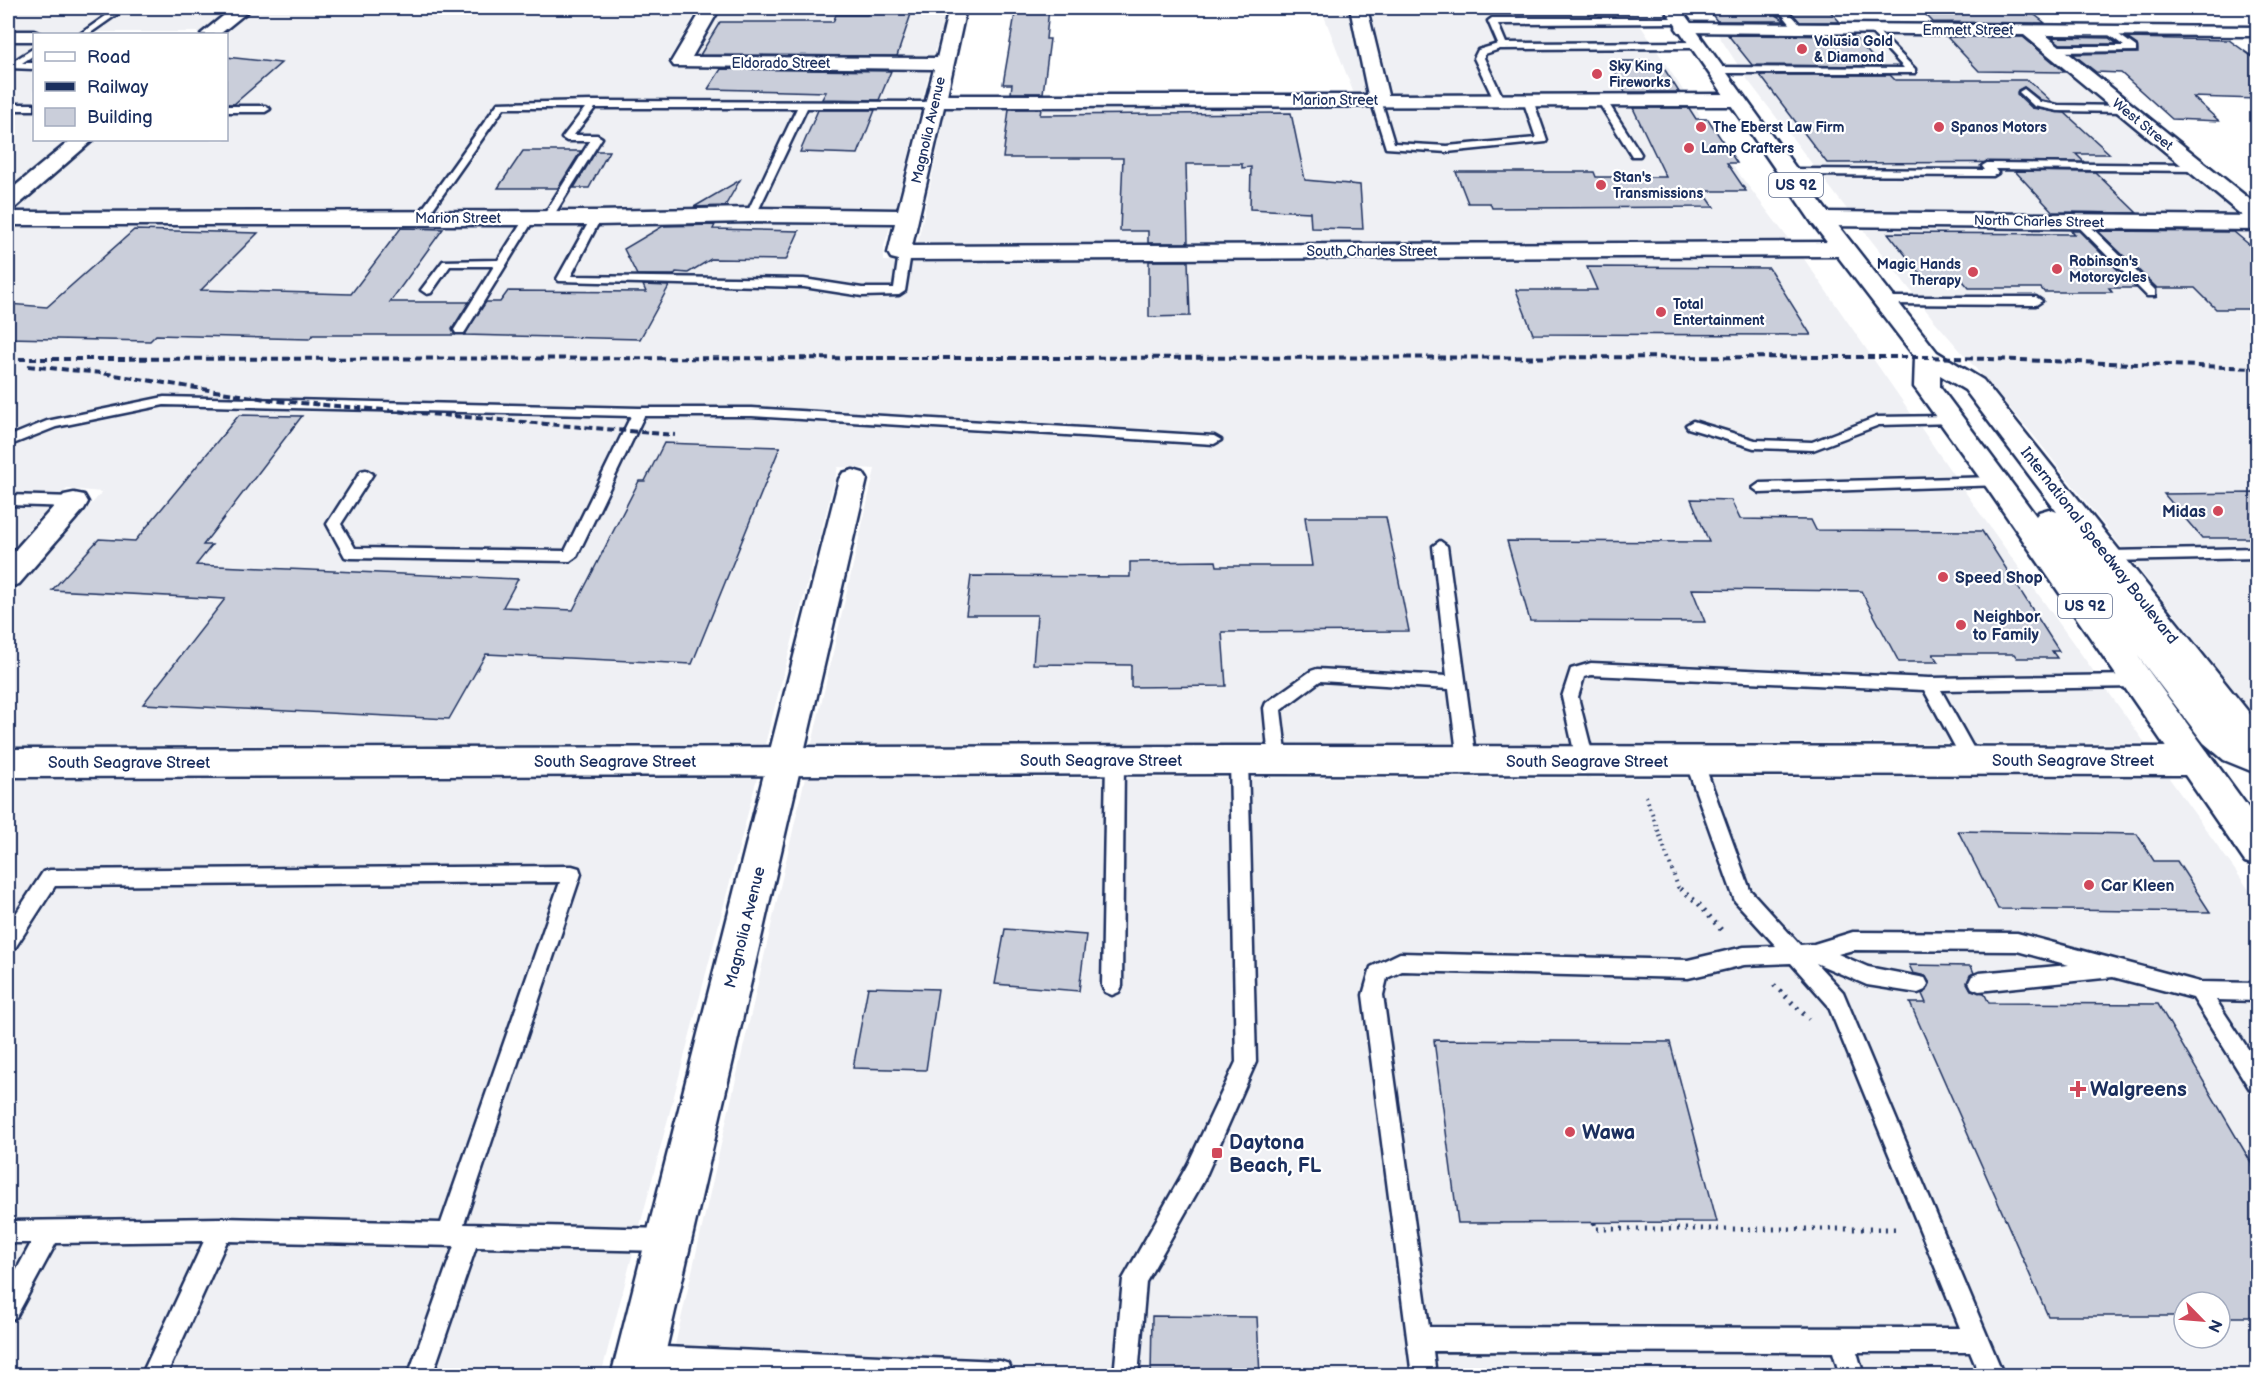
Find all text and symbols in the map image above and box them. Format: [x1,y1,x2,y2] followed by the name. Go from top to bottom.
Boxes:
[1922,22,2014,39] street label: Emmett Street
[33,33,228,141] legend
[1814,33,1893,66] place label: Volusia Gold & Diamond
[1795,42,1809,56] marker: Volusia Gold & Diamond
[87,47,131,68] text: Road
[732,55,831,72] street label: Eldorado Street
[1609,58,1671,91] place label: Sky King Fireworks
[1590,67,1604,81] marker: Sky King Fireworks
[908,75,949,185] street label: Magnolia Avenue
[87,77,149,98] text: Railway
[1292,92,1379,109] street label: Marion Street
[2109,95,2177,155] street label: West Street
[87,107,153,128] text: Building
[1713,119,1845,136] place label: The Eberst Law Firm
[1951,119,2047,136] place label: Spanos Motors
[1694,120,1708,134] marker: The Eberst Law Firm
[1932,120,1946,134] marker: Spanos Motors
[1701,140,1794,157] place label: Lamp Crafters
[1682,141,1696,155] marker: Lamp Crafters
[1613,169,1703,202] place label: Stan's Transmissions
[1769,173,1823,197] road number: US 92
[1594,178,1608,192] marker: Stan's Transmissions
[415,210,502,227] street label: Marion Street
[1974,212,2105,231] street label: North Charles Street
[1307,243,1438,260] street label: South Charles Street
[2069,253,2147,286] place label: Robinson's Motorcycles
[1877,256,1962,289] place label: Magic Hands Therapy
[2050,262,2064,276] marker: Robinson's Motorcycles
[1966,265,1980,279] marker: Magic Hands Therapy
[1673,296,1765,329] place label: Total Entertainment
[1654,305,1668,319] marker: Total Entertainment
[2016,444,2182,648] street label: International Speedway Boulevard
[2162,503,2206,522] place label: Midas
[2211,504,2225,518] marker: Midas
[1955,569,2043,588] place label: Speed Shop
[1936,570,1950,584] marker: Speed Shop
[2058,594,2112,618] road number: US 92
[1972,608,2041,645] place label: Neighbor to Family
[1954,618,1968,632] marker: Neighbor to Family
[1020,752,1182,771] street label: South Seagrave Street
[1992,752,2154,771] street label: South Seagrave Street
[534,753,696,772] street label: South Seagrave Street
[1506,753,1668,772] street label: South Seagrave Street
[48,754,210,773] street label: South Seagrave Street
[721,864,770,990] street label: Magnolia Avenue
[2101,877,2175,896] place label: Car Kleen
[2082,878,2096,892] marker: Car Kleen
[2090,1078,2187,1102] place label: Walgreens
[2071,1082,2085,1096] marker: Walgreens
[1582,1121,1635,1145] place label: Wawa
[1563,1125,1577,1139] marker: Wawa
[1229,1131,1322,1178] place label: Daytona Beach, FL
[1210,1146,1224,1160] marker: Daytona Beach, FL
[2172,1290,2232,1350] north arrow
[2203,1316,2225,1335] text: N

